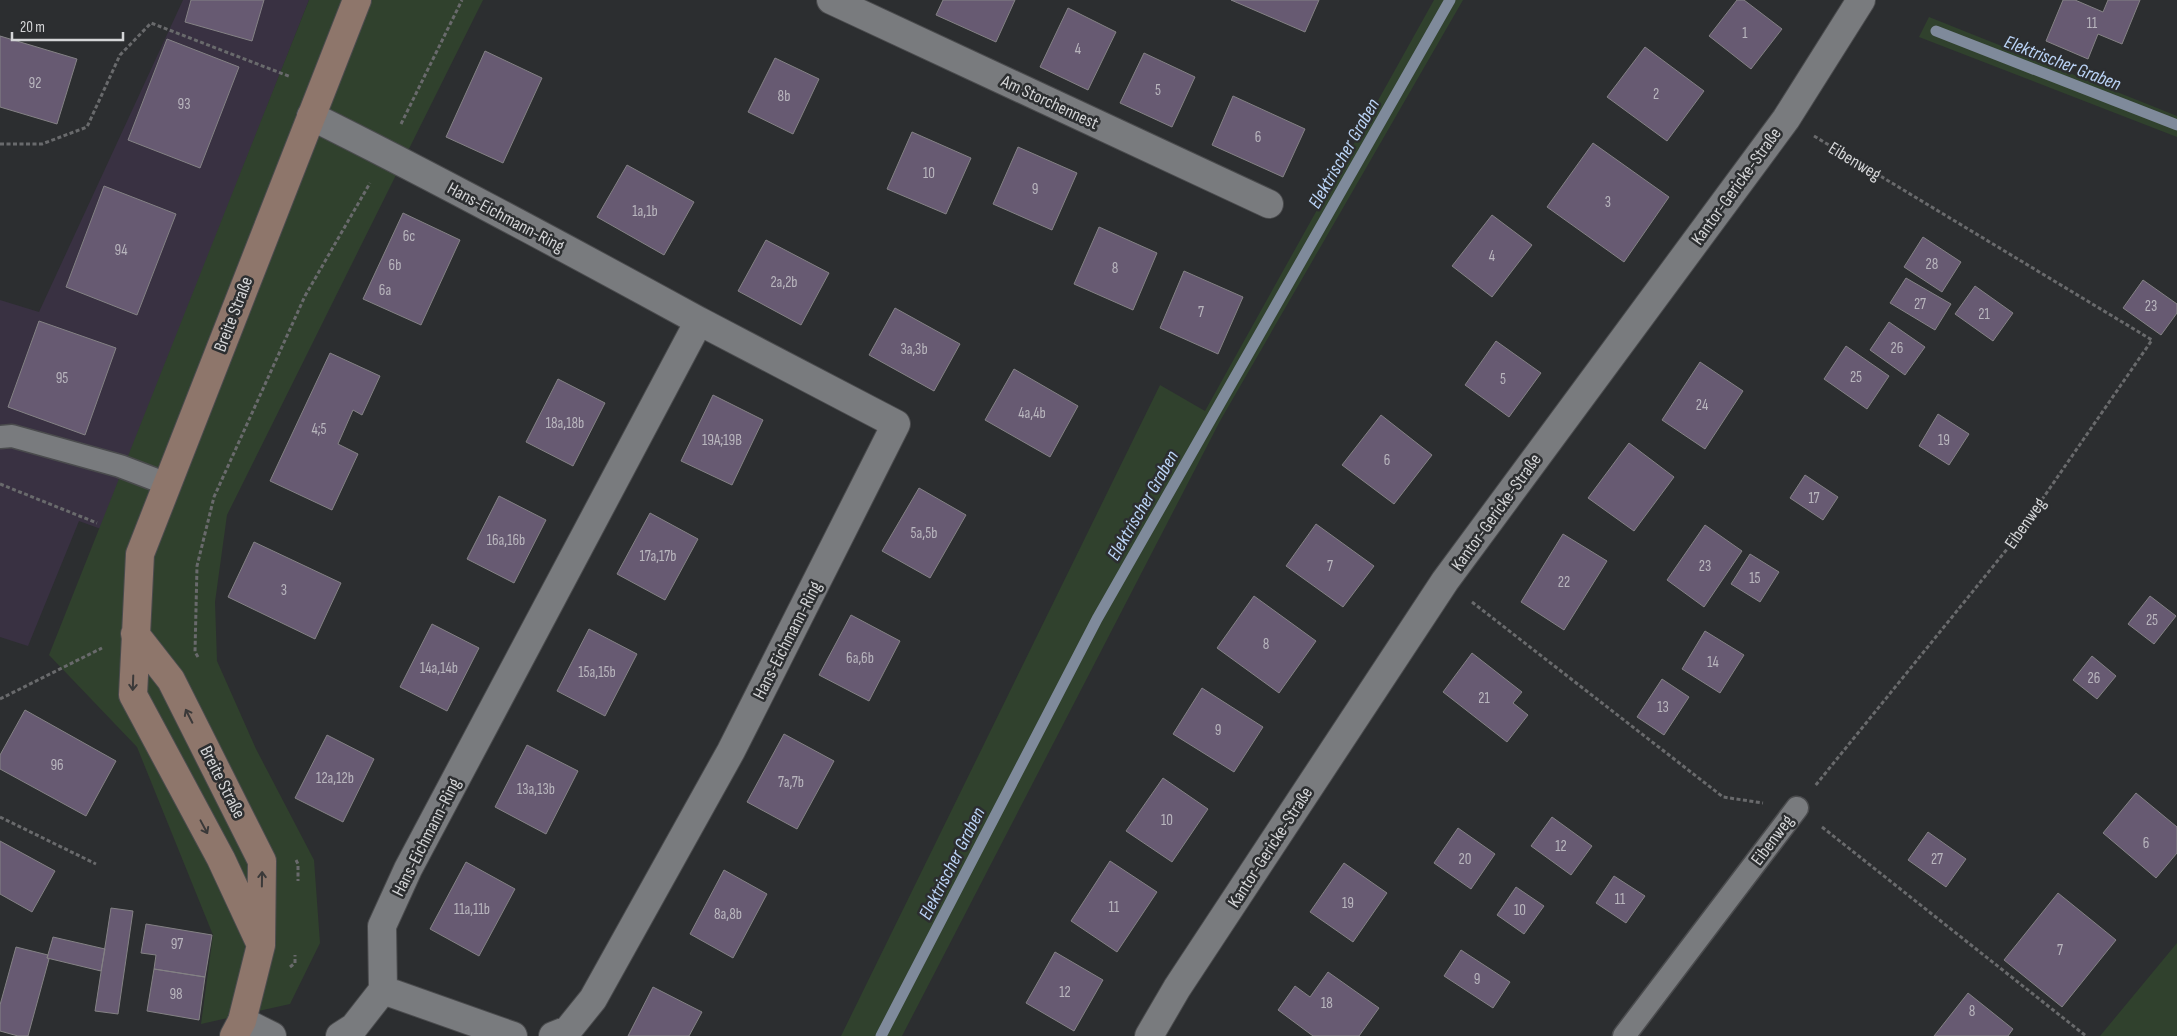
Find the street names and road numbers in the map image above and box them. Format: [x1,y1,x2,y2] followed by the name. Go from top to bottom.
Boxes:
[997,70,1102,134] street label: Am Storchennest
[1687,124,1786,249] street label: Kantor-Gericke-Straße
[1825,138,1885,185] street label: Eibenweg
[444,178,568,257] street label: Hans-Eichmann-Ring
[210,274,257,355] street label: Breite Straße
[1447,450,1546,575] street label: Kantor-Gericke-Straße
[2000,494,2051,553] street label: Eibenweg
[749,578,826,703] street label: Hans-Eichmann-Ring
[195,742,250,822] street label: Breite Straße
[388,775,465,900] street label: Hans-Eichmann-Ring
[1224,783,1317,911] street label: Kantor-Gericke-Straße
[1747,811,1798,870] street label: Eibenweg

